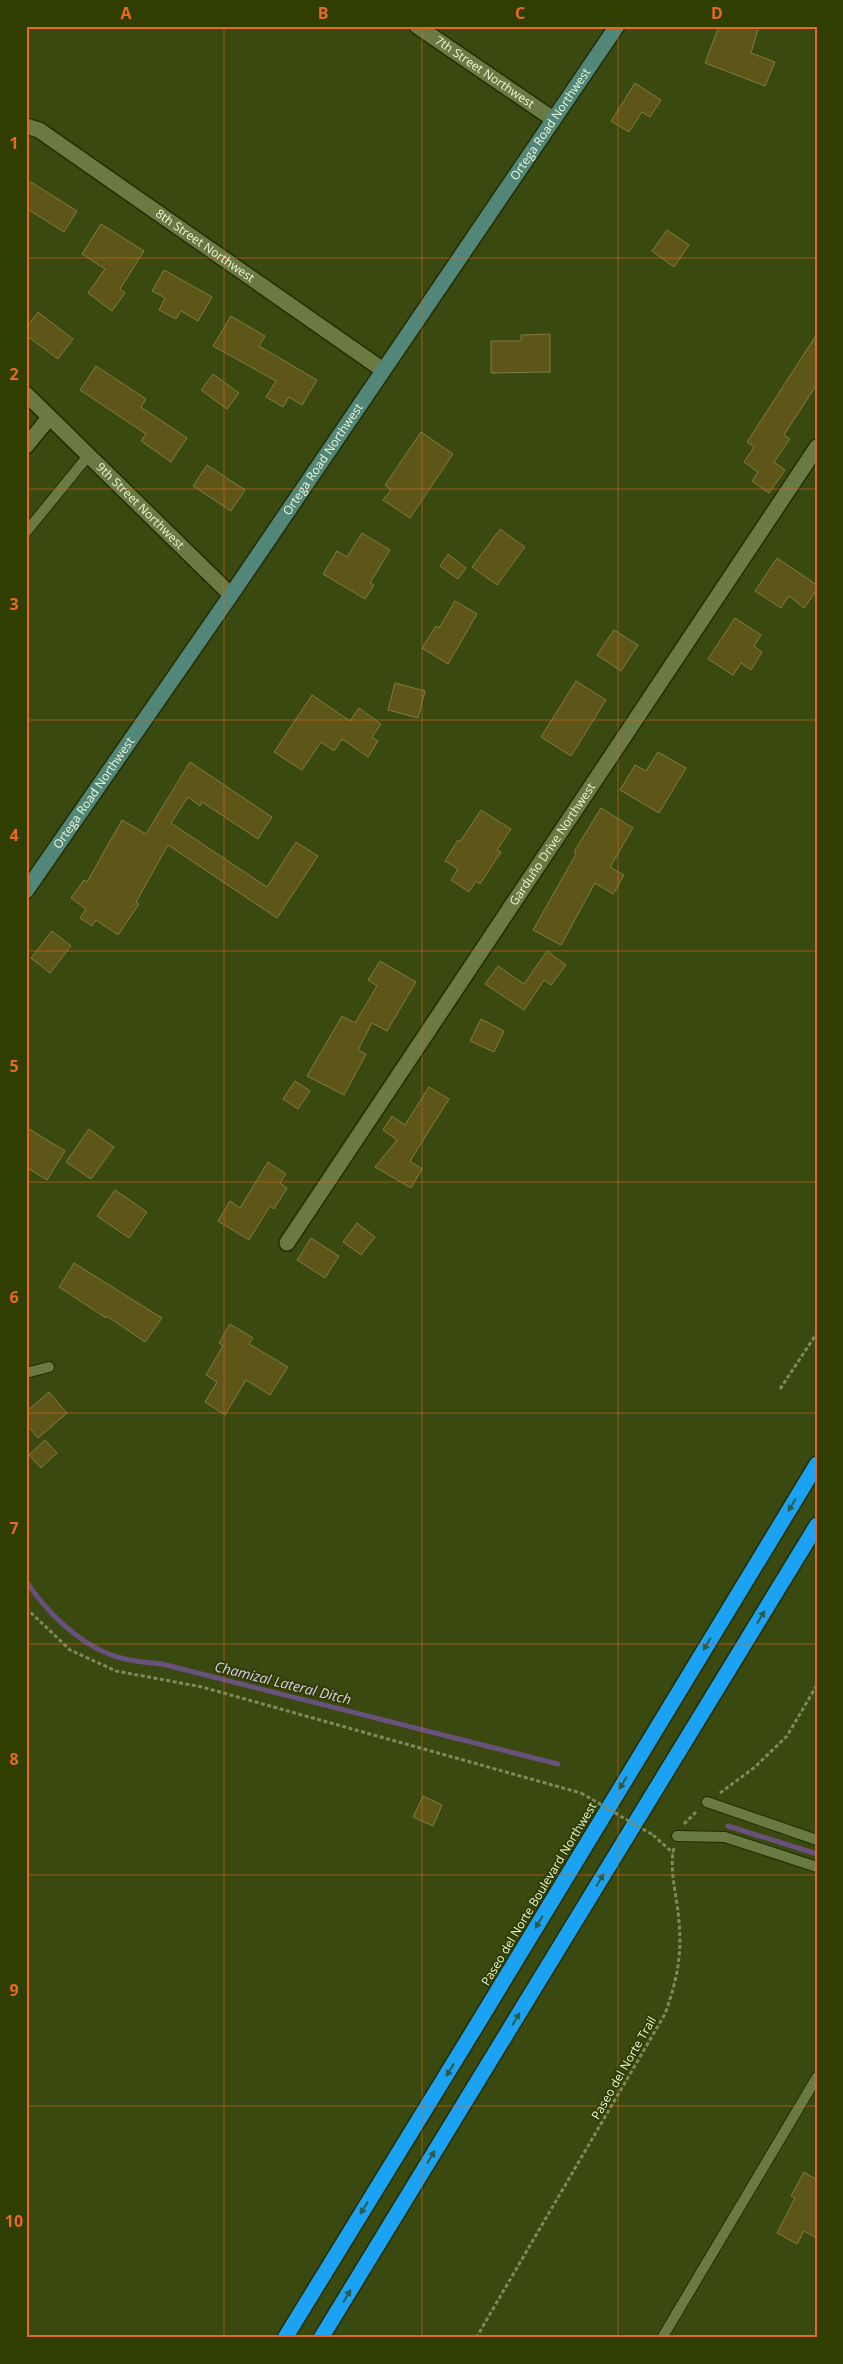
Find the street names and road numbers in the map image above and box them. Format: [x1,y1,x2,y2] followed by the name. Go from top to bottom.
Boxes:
[432,32,538,112] street label: 7th Street Northwest
[506,64,594,183] street label: Ortega Road Northwest
[152,205,258,286] street label: 8th Street Northwest
[278,400,367,519] street label: Ortega Road Northwest
[93,459,188,553] street label: 9th Street Northwest
[49,734,138,852] street label: Ortega Road Northwest
[505,779,599,909] street label: Garduño Drive Northwest
[477,1799,600,1989] street label: Paseo del Norte Boulevard Northwest
[587,2013,660,2122] street label: Paseo del Norte Trail

